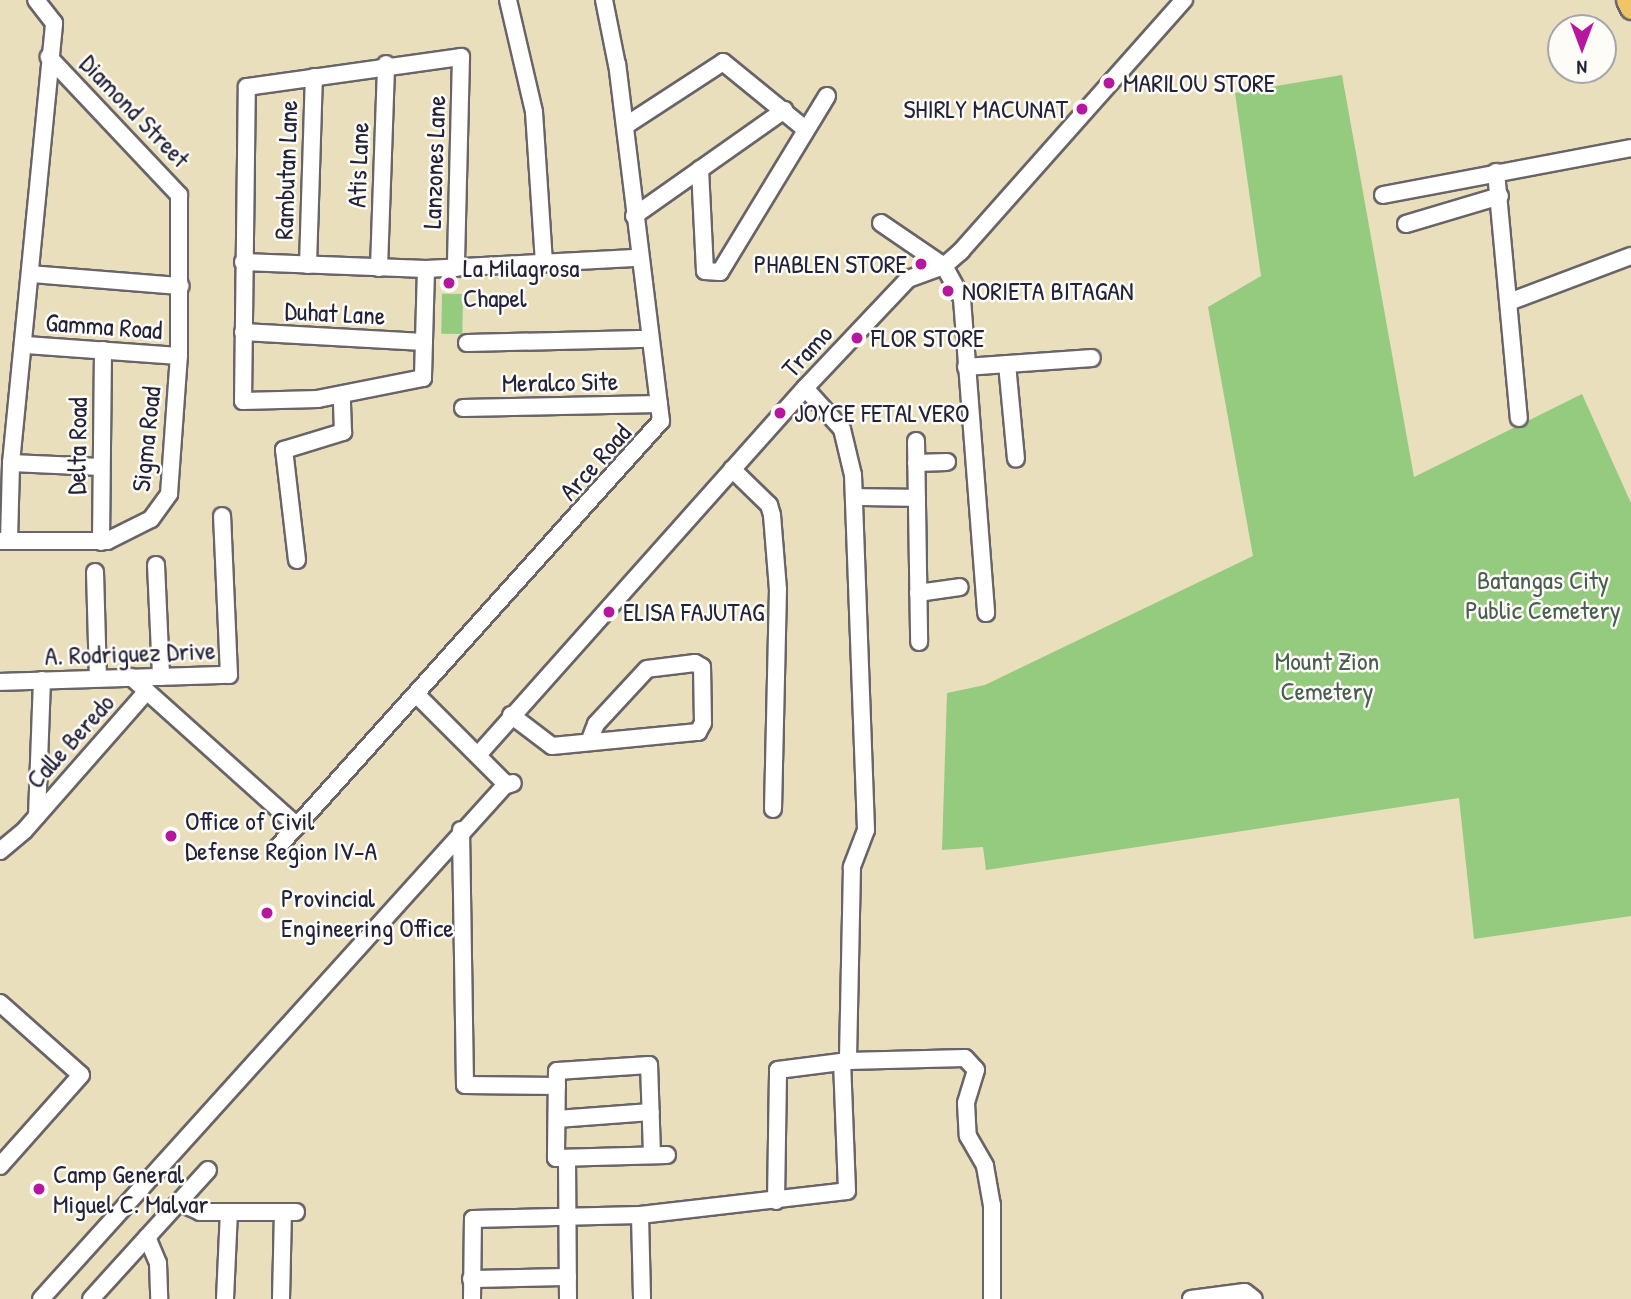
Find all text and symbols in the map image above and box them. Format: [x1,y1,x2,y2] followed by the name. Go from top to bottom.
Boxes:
[1547,14,1617,84] north arrow
[73,48,197,174] street label: Diamond Street
[1577,55,1587,81] text: N
[1123,67,1275,99] place label: MARILOU STORE
[1101,75,1117,91] marker: MARILOU STORE
[903,93,1068,125] place label: SHIRLY MACUNAT
[416,95,452,229] street label: Lanzones Lane
[268,100,304,240] street label: Rambutan Lane
[1074,101,1090,117] marker: SHIRLY MACUNAT
[341,122,375,208] street label: Atis Lane
[754,248,907,280] place label: PHABLEN STORE
[463,252,580,314] place label: La Milagrosa Chapel
[913,256,929,272] marker: PHABLEN STORE
[441,275,457,291] marker: La Milagrosa Chapel
[962,275,1134,307] place label: NORIETA BITAGAN
[940,283,956,299] marker: NORIETA BITAGAN
[284,295,386,331] street label: Duhat Lane
[45,306,163,346] street label: Gamma Road
[775,318,839,384] street label: Tramo
[871,322,985,354] place label: FLOR STORE
[849,330,865,346] marker: FLOR STORE
[501,365,619,399] street label: Meralco Site
[125,385,167,493] street label: Sigma Road
[61,397,93,495] street label: Delta Road
[794,397,969,429] place label: JOYCE FETALVERO
[772,405,788,421] marker: JOYCE FETALVERO
[553,417,637,507] street label: Arce Road
[1465,564,1621,626] park label: Batangas City Public Cemetery
[623,596,765,628] place label: ELISA FAJUTAG
[601,604,617,620] marker: ELISA FAJUTAG
[44,634,216,672] street label: A. Rodriguez Drive
[1275,645,1379,706] park label: Mount Zion Cemetery
[19,687,121,795] street label: Calle Beredo
[185,805,377,866] place label: Office of Civil Defense Region IV-A
[163,828,179,844] marker: Office of Civil Defense Region IV-A
[281,882,454,944] place label: Provincial Engineering Office
[259,905,275,921] marker: Provincial Engineering Office
[53,1158,208,1220] place label: Camp General Miguel C. Malvar
[31,1181,47,1197] marker: Camp General Miguel C. Malvar

